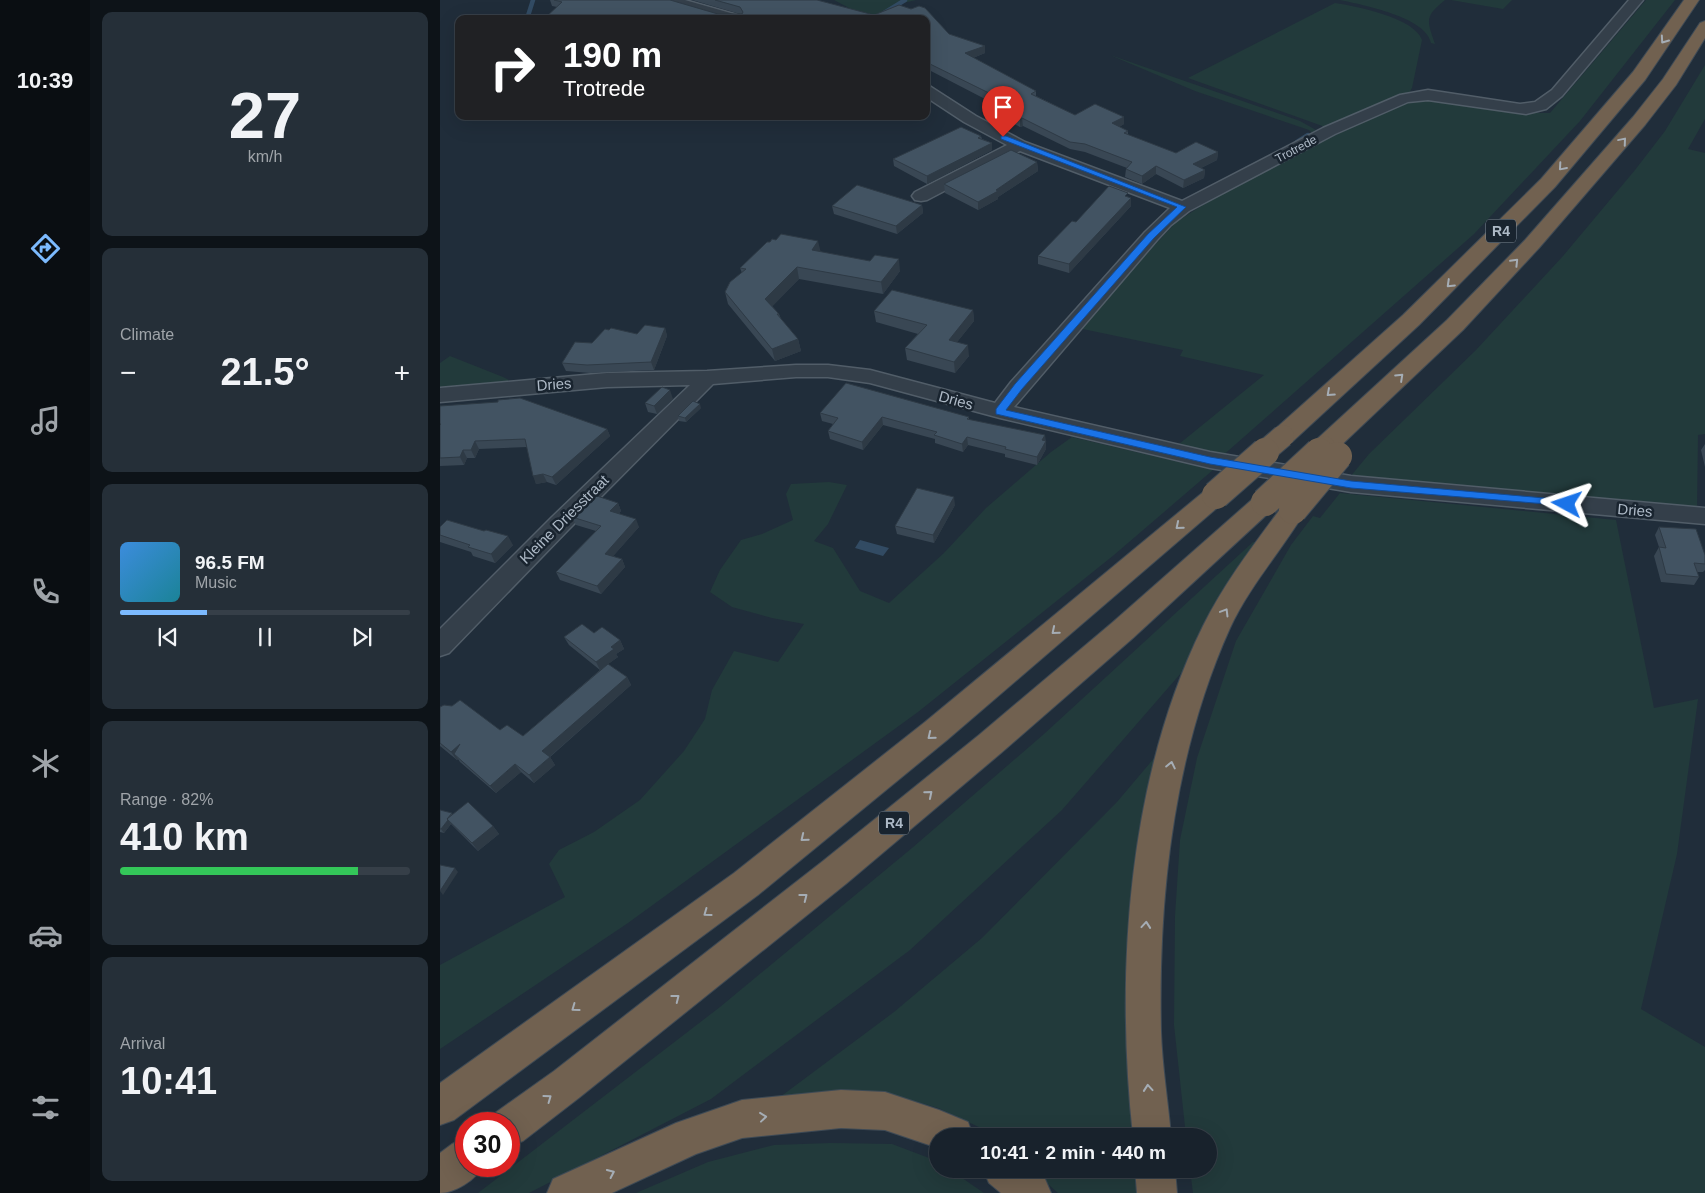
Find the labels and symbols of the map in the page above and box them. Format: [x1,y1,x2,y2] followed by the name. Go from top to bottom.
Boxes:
[1661,34,1670,44] one-way arrow
[982,86,1024,137] pin
[1273,132,1319,166] street label: Trotrede
[1617,138,1626,147] one-way arrow
[1559,161,1568,170] one-way arrow
[1486,220,1516,242] road number: R4
[1509,259,1518,268] one-way arrow
[1446,278,1455,287] one-way arrow
[536,374,572,394] street label: Dries
[1394,374,1403,383] one-way arrow
[937,387,975,413] street label: Dries
[1326,387,1335,396] one-way arrow
[516,471,612,567] street label: Kleine Driesstraat
[1540,477,1592,529] position arrow
[1617,500,1653,520] street label: Dries
[1176,520,1185,529] one-way arrow
[1218,609,1228,618] one-way arrow
[1052,625,1061,634] one-way arrow
[927,730,936,739] one-way arrow
[1165,761,1176,770] one-way arrow
[924,791,933,800] one-way arrow
[879,811,909,834] road number: R4
[801,832,810,840] one-way arrow
[798,893,807,902] one-way arrow
[703,907,713,916] one-way arrow
[1141,921,1152,929] one-way arrow
[670,995,679,1003] one-way arrow
[572,1003,581,1011] one-way arrow
[1143,1083,1154,1091] one-way arrow
[542,1095,552,1104] one-way arrow
[455,1112,520,1177] speed limit sign: 30
[759,1112,767,1123] one-way arrow
[606,1168,615,1179] one-way arrow

